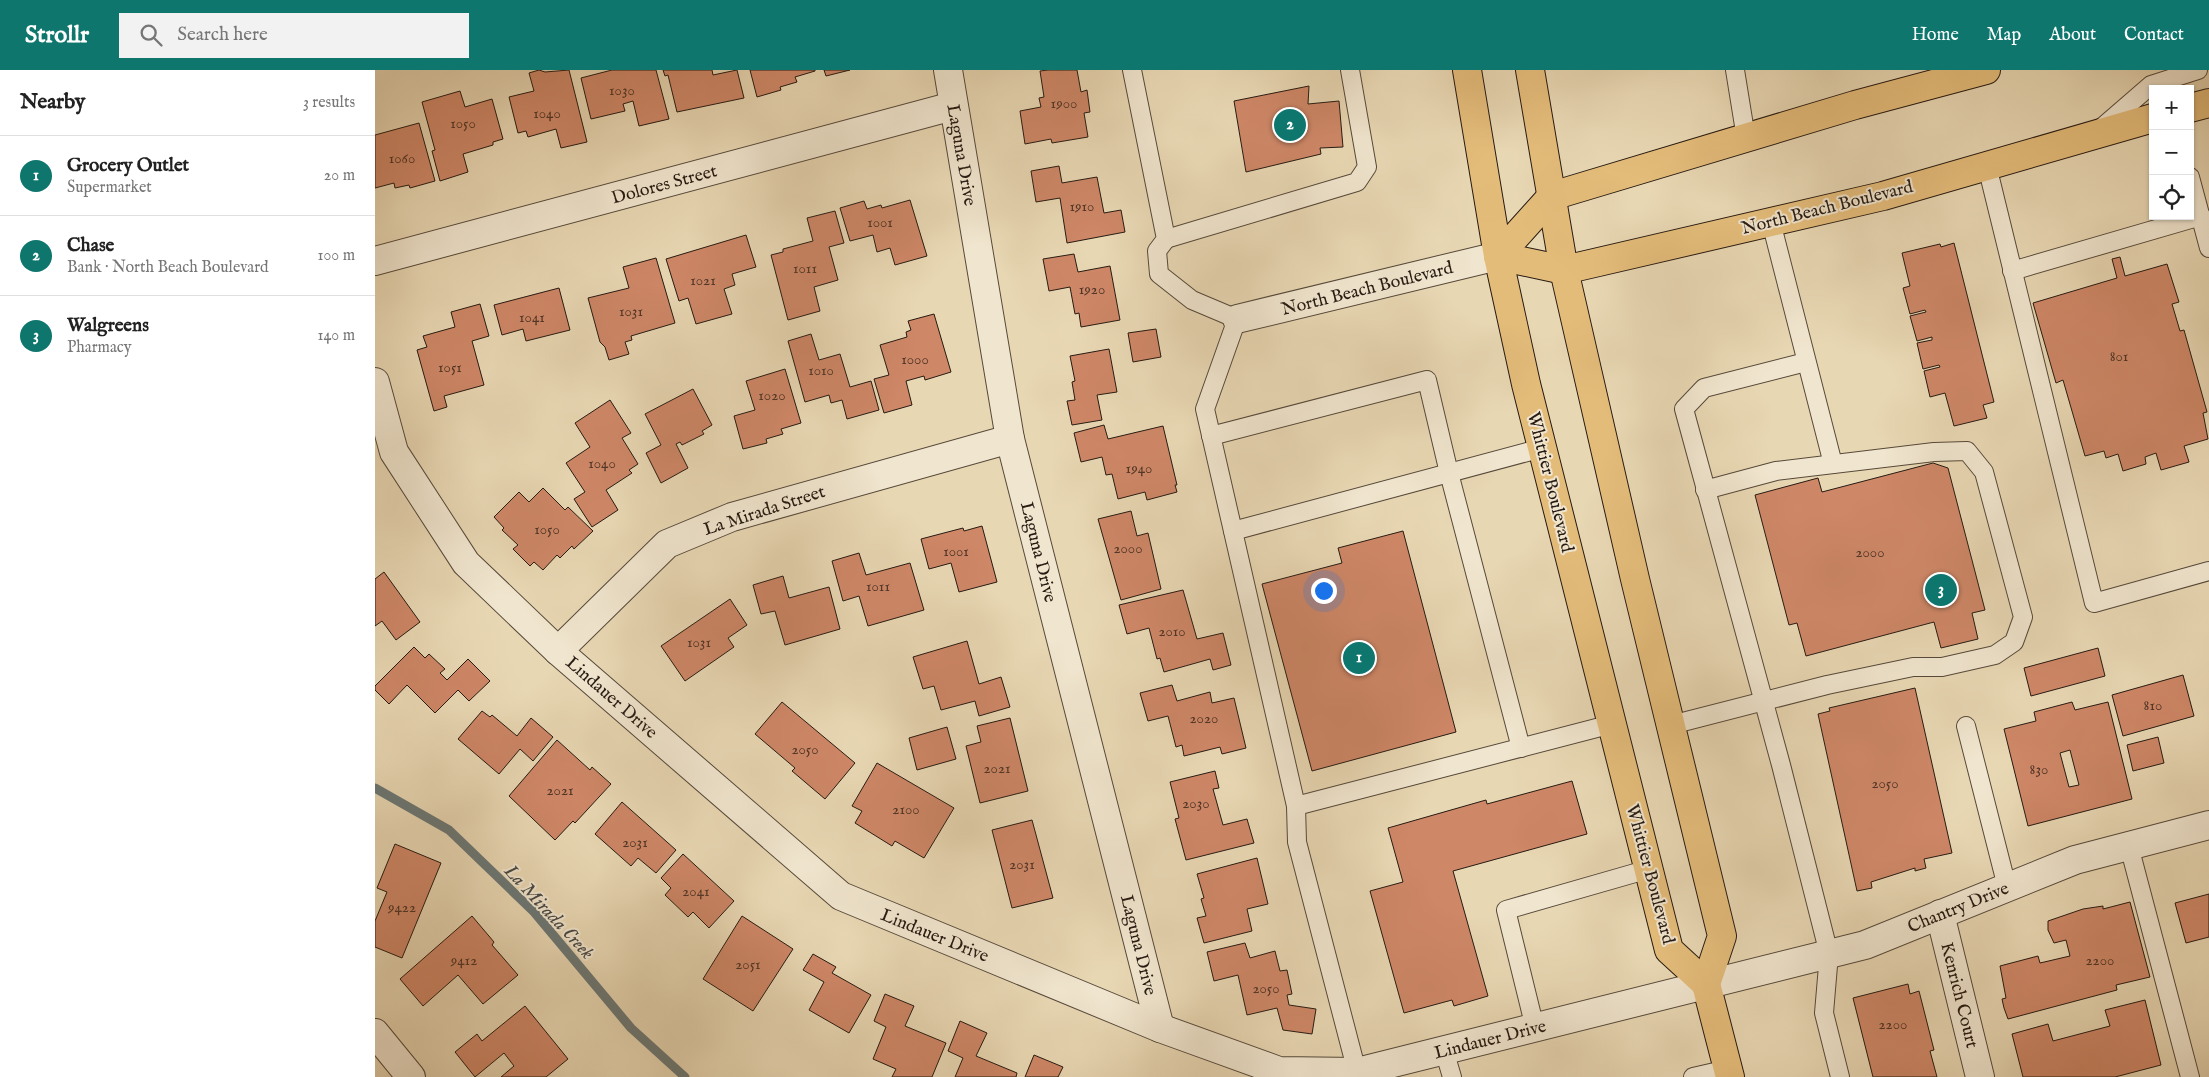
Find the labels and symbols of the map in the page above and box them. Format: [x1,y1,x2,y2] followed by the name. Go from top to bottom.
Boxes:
[609,81,635,100] house number: 1030
[1051,94,1077,113] house number: 1900
[940,103,981,208] street label: Laguna Drive
[533,104,561,123] house number: 1040
[1274,106,1306,144] pin: 2
[450,114,476,133] house number: 1050
[389,149,415,168] house number: 1060
[609,160,720,211] street label: Dolores Street
[1739,176,1916,241] street label: North Beach Boulevard
[1070,197,1094,216] house number: 1910
[867,213,893,232] house number: 1001
[1279,257,1456,322] street label: North Beach Boulevard
[793,259,817,278] house number: 1011
[690,271,716,290] house number: 1021
[1079,280,1105,299] house number: 1920
[619,302,643,321] house number: 1031
[519,308,545,327] house number: 1041
[2110,347,2128,366] house number: 801
[901,350,929,369] house number: 1000
[438,358,462,377] house number: 1051
[808,361,834,380] house number: 1010
[758,386,786,405] house number: 1020
[1521,410,1578,555] street label: Whittier Boulevard
[588,454,616,473] house number: 1040
[1126,459,1152,478] house number: 1940
[701,481,828,542] street label: La Mirada Street
[1014,500,1061,605] street label: Laguna Drive
[534,520,560,539] house number: 1050
[1113,539,1143,558] house number: 2000
[943,542,969,561] house number: 1001
[1855,543,1885,562] house number: 2000
[1925,571,1957,609] pin: 3
[866,577,890,596] house number: 1011
[1311,578,1337,604] your location
[1158,622,1186,641] house number: 2010
[687,633,711,652] house number: 1031
[1343,639,1375,677] pin: 1
[560,652,662,744] street label: Lindauer Drive
[2144,696,2162,715] house number: 810
[1190,709,1218,728] house number: 2020
[791,740,819,759] house number: 2050
[983,759,1011,778] house number: 2021
[2030,760,2048,779] house number: 830
[1871,774,1899,793] house number: 2050
[546,781,574,800] house number: 2021
[1182,794,1210,813] house number: 2030
[892,800,920,819] house number: 2100
[1620,802,1679,947] street label: Whittier Boulevard
[622,833,648,852] house number: 2031
[1009,855,1035,874] house number: 2031
[498,859,599,965] water label: La Mirada Creek
[1905,878,2013,939] street label: Chantry Drive
[682,882,710,901] house number: 2041
[1114,893,1161,998] street label: Laguna Drive
[387,898,416,917] house number: 9422
[877,904,992,969] street label: Lindauer Drive
[1934,940,1983,1051] street label: Kenrich Court
[450,951,477,970] house number: 9412
[2086,951,2114,970] house number: 2200
[735,955,761,974] house number: 2051
[1252,979,1280,998] house number: 2050
[1432,1015,1549,1065] street label: Lindauer Drive
[1879,1015,1907,1034] house number: 2200

